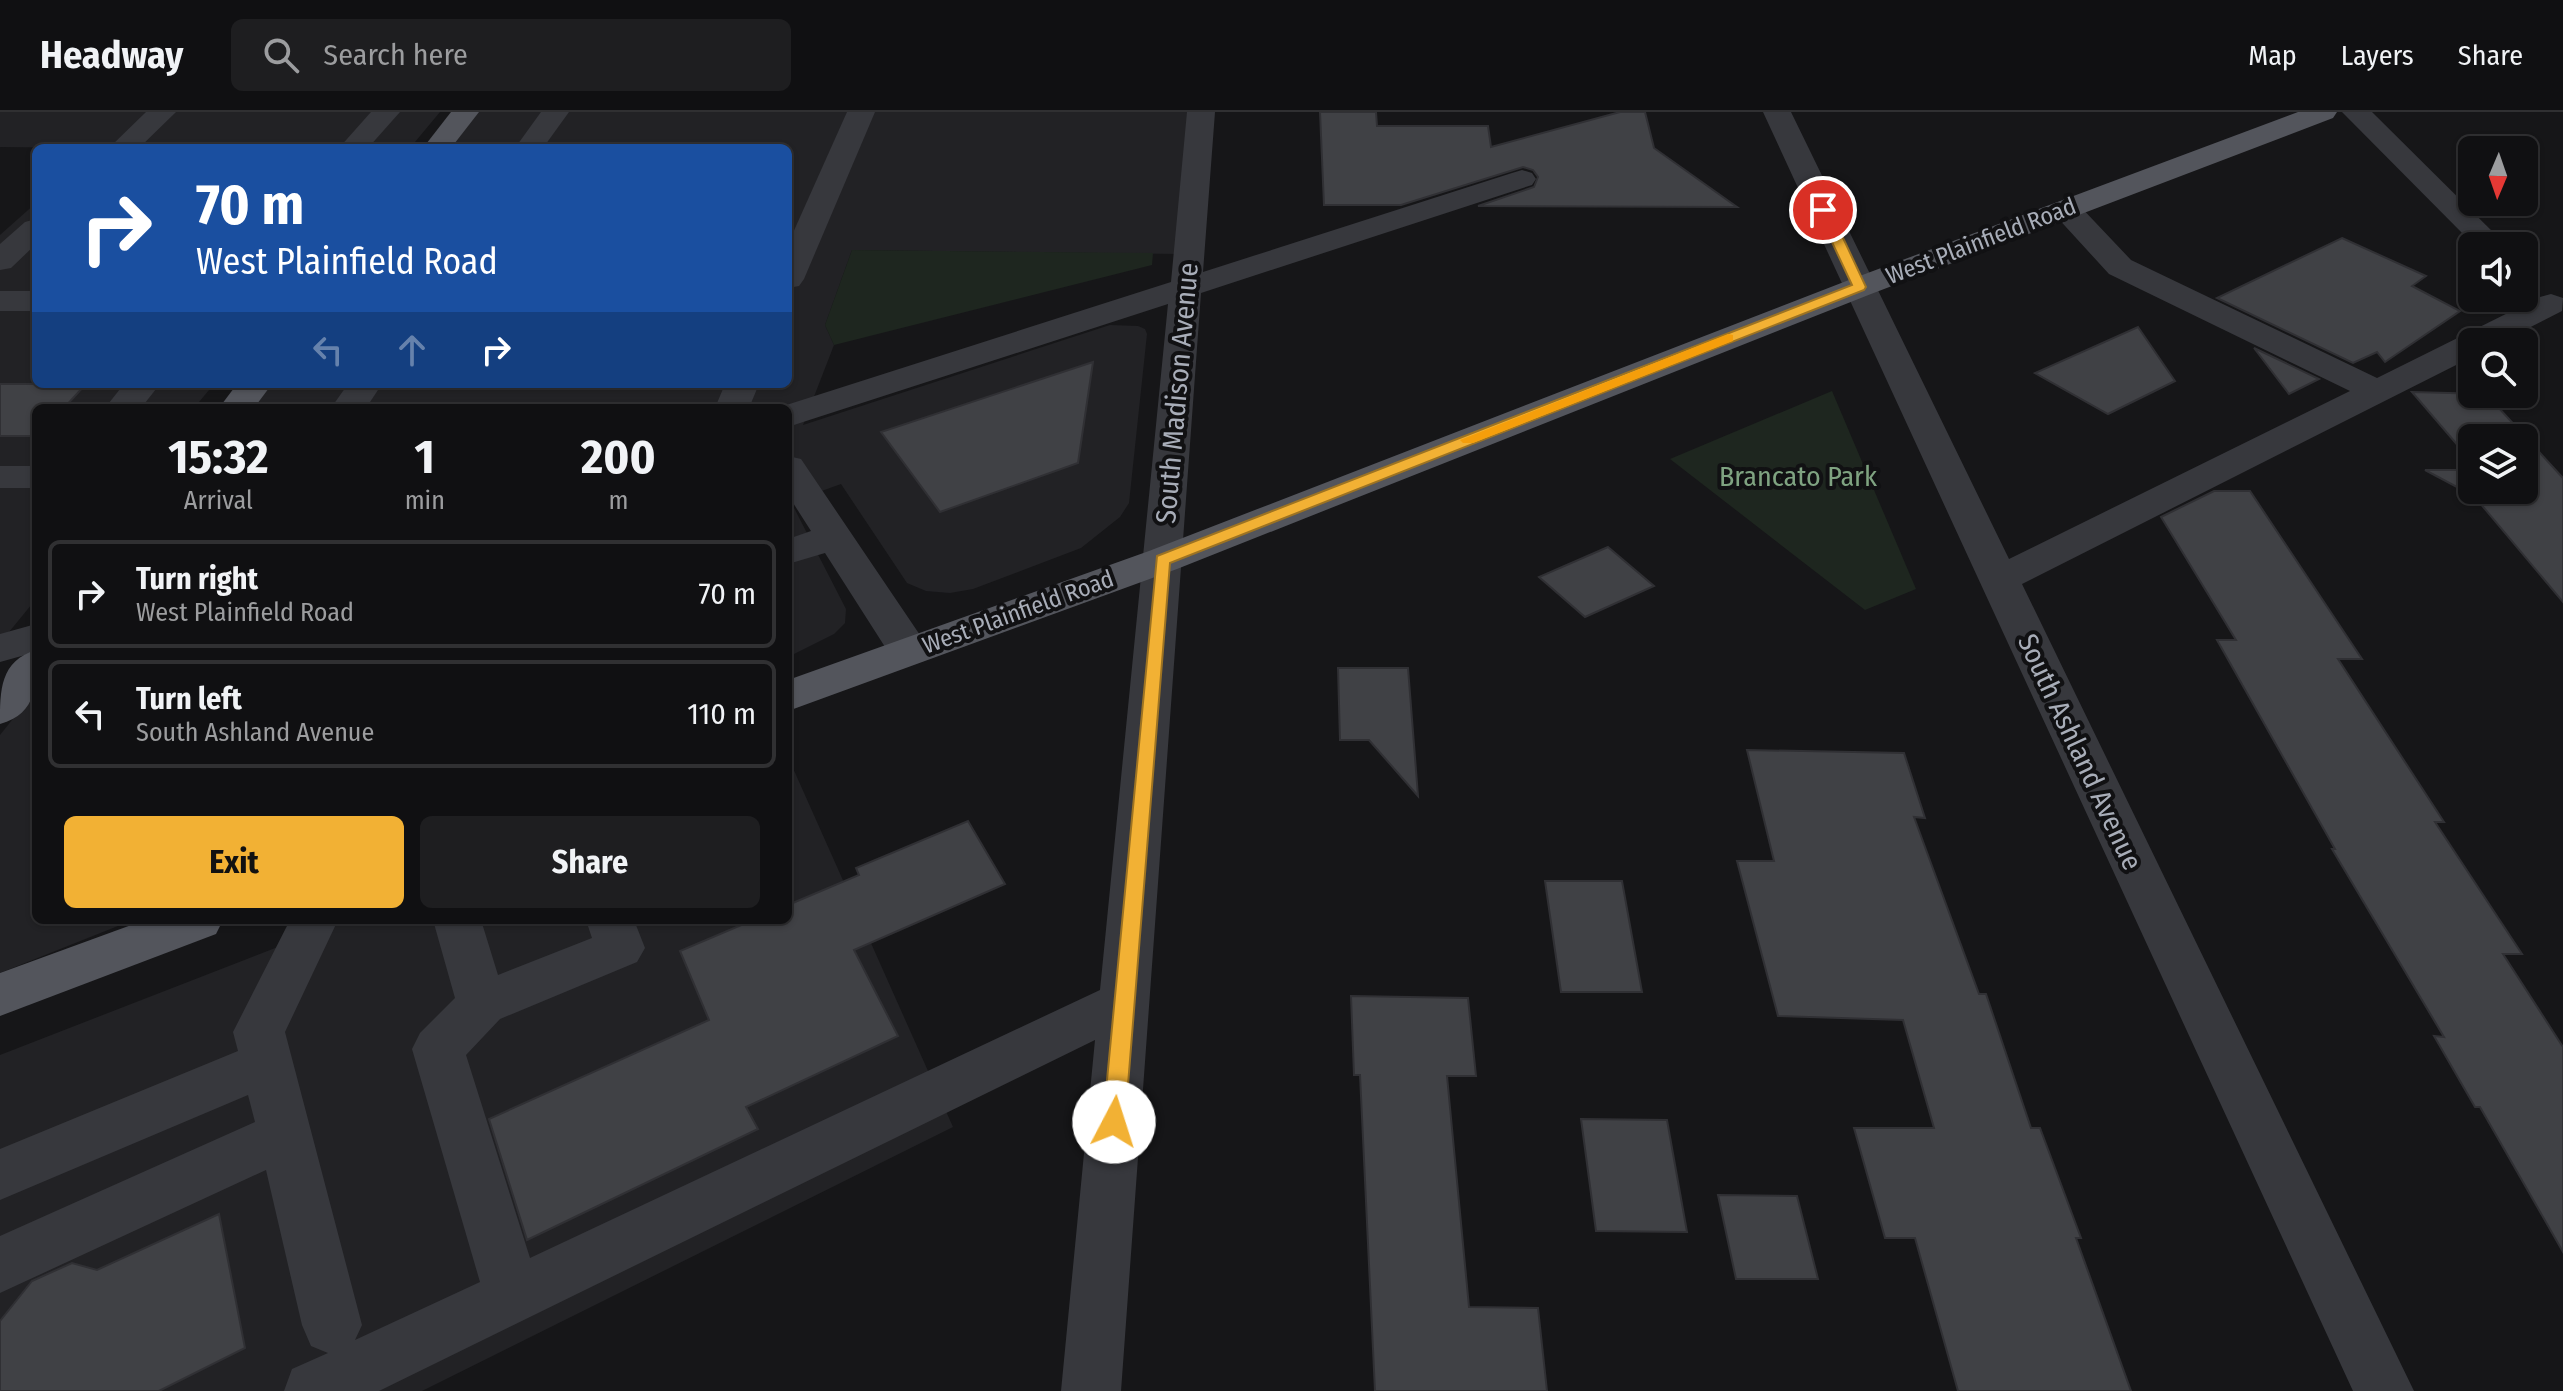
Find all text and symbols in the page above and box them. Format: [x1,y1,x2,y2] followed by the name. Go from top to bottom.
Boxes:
[231,19,791,91] search box
[40,32,183,78] text: Headway
[259,33,303,77] icon: search
[323,37,468,73] text: Search here
[2248,39,2297,72] text: Map
[2341,39,2414,72] text: Layers
[2458,39,2523,72] text: Share
[2458,136,2538,216] north arrow
[2458,136,2538,504] map controls
[196,172,304,239] text: 70 m
[64,176,168,280] icon: right
[1789,176,1857,244] pin
[1801,188,1845,232] icon: arrive
[1882,192,2080,290] street label: West Plainfield Road
[2458,232,2538,312] button: sound
[196,240,498,284] text: West Plainfield Road
[1149,261,1205,525] street label: South Madison Avenue
[306,328,350,372] icon: left
[390,328,434,372] icon: ahead
[474,328,518,372] icon: right
[2458,328,2538,408] button: search
[2458,424,2538,504] button: layers
[168,428,268,486] text: 15:32
[415,428,435,486] text: 1
[581,428,656,486] text: 200
[1719,460,1878,493] park label: Brancato Park
[184,485,253,516] text: Arrival
[405,485,445,516] text: min
[608,485,628,516] text: m
[136,561,258,597] text: Turn right
[919,564,1117,660] street label: West Plainfield Road
[68,572,112,616] icon: right
[698,576,756,612] text: 70 m
[136,597,354,628] text: West Plainfield Road
[2011,629,2149,875] street label: South Ashland Avenue
[136,681,242,717] text: Turn left
[68,692,112,736] icon: left
[687,696,756,732] text: 110 m
[136,717,374,748] text: South Ashland Avenue
[64,816,404,908] button: Exit
[420,816,760,908] button: Share
[1072,1080,1156,1164] position arrow

